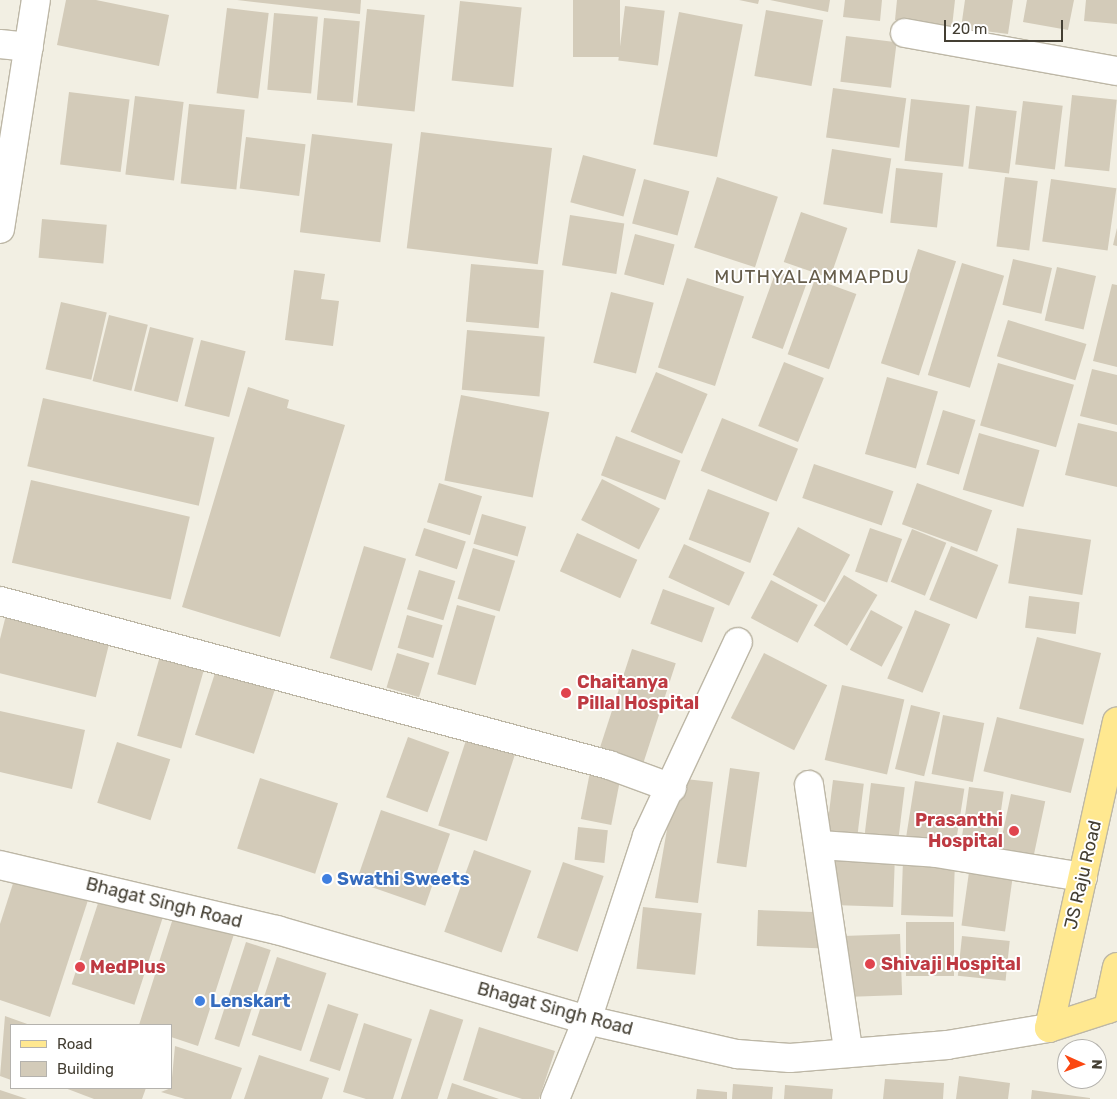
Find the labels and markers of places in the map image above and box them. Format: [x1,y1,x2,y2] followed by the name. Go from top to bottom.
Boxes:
[577,672,699,714] place label: Chaitanya Pillal Hospital
[559,686,573,700] marker: Chaitanya Pillal Hospital
[915,810,1003,852] place label: Prasanthi Hospital
[1007,824,1021,838] marker: Prasanthi Hospital
[337,868,470,890] place label: Swathi Sweets
[321,873,333,885] marker: Swathi Sweets
[881,953,1021,975] place label: Shivaji Hospital
[90,956,166,978] place label: MedPlus
[863,957,877,971] marker: Shivaji Hospital
[74,961,86,973] marker: MedPlus
[210,990,290,1012] place label: Lenskart
[194,995,206,1007] marker: Lenskart

